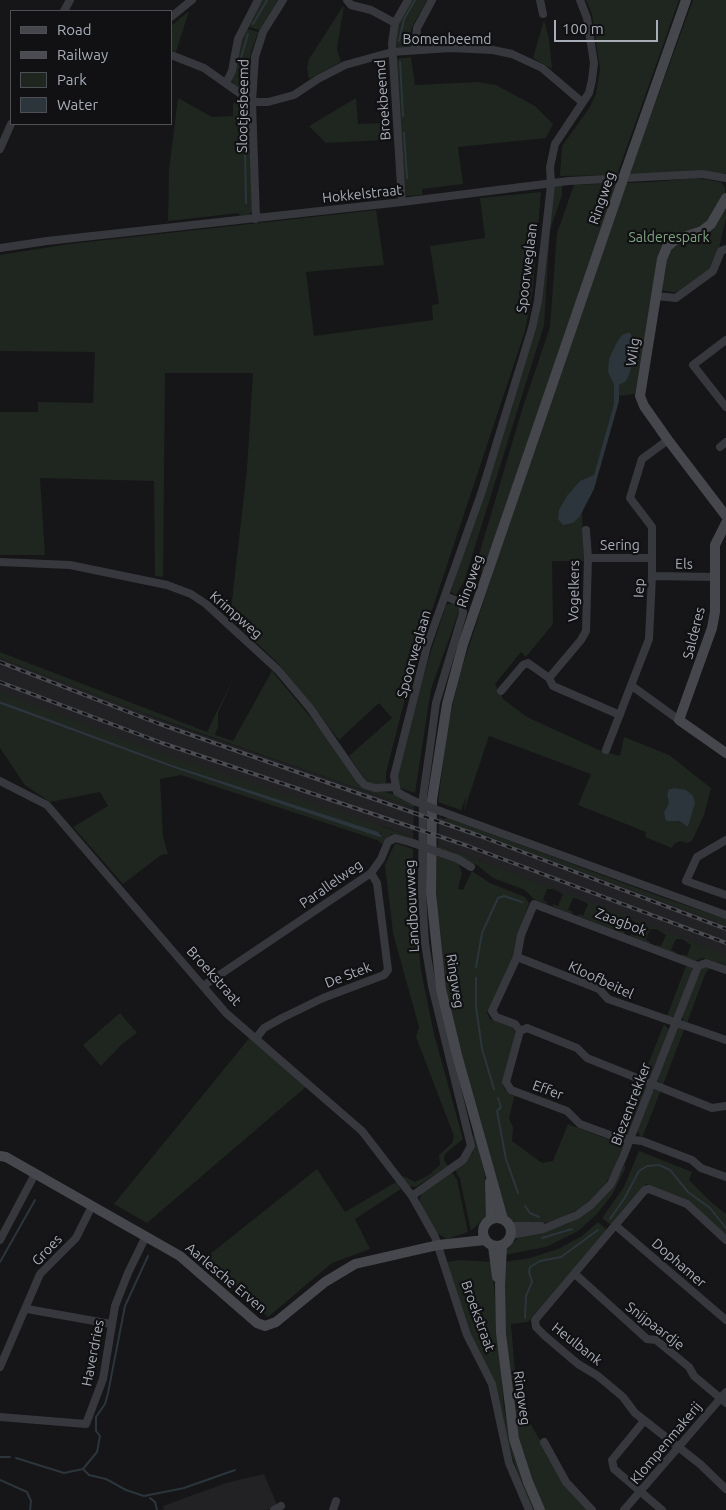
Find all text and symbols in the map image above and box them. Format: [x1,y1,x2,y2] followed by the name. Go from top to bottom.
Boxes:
[10,10,172,125] legend
[556,10,660,42] scale bar
[562,20,604,37] text: 100 m
[57,21,92,38] text: Road
[403,31,491,47] street label: Bomenbeemd
[57,46,108,63] text: Railway
[234,59,252,153] street label: Slootjesbeemd
[372,59,394,141] street label: Broekbeemd
[57,71,87,88] text: Park
[57,96,98,113] text: Water
[585,169,619,227] street label: Ringweg
[321,181,403,207] street label: Hokkelstraat
[513,222,541,314] street label: Spoorweglaan
[629,229,709,245] park label: Salderespark
[623,337,643,367] street label: Wilg
[600,537,640,553] street label: Sering
[453,552,487,610] street label: Ringweg
[675,555,693,573] street label: Els
[565,560,583,622] street label: Vogelkers
[630,578,648,598] street label: Iep
[206,588,266,642] street label: Krimpweg
[679,605,709,661] street label: Salderes
[393,608,435,700] street label: Spoorweglaan
[296,856,366,912] street label: Parallelweg
[401,859,423,953] street label: Landbouwweg
[593,905,649,939] street label: Zaagbok
[183,943,245,1009] street label: Broekstraat
[442,953,468,1009] street label: Ringweg
[322,958,374,992] street label: De Stek
[566,958,636,1002] street label: Kloofbeitel
[607,1060,655,1148] street label: Biezentrekker
[530,1077,566,1103] street label: Effer
[28,1231,66,1269] street label: Groes
[648,1235,710,1291] street label: Dophamer
[182,1239,270,1317] street label: Aarlesche Erven
[457,1278,499,1354] street label: Broekstraat
[622,1298,688,1354] street label: Snijpaardje
[78,1318,108,1388] street label: Haverdries
[548,1319,606,1369] street label: Heulbank
[510,1370,534,1426] street label: Ringweg
[627,1398,705,1488] street label: Klompenmakerij

